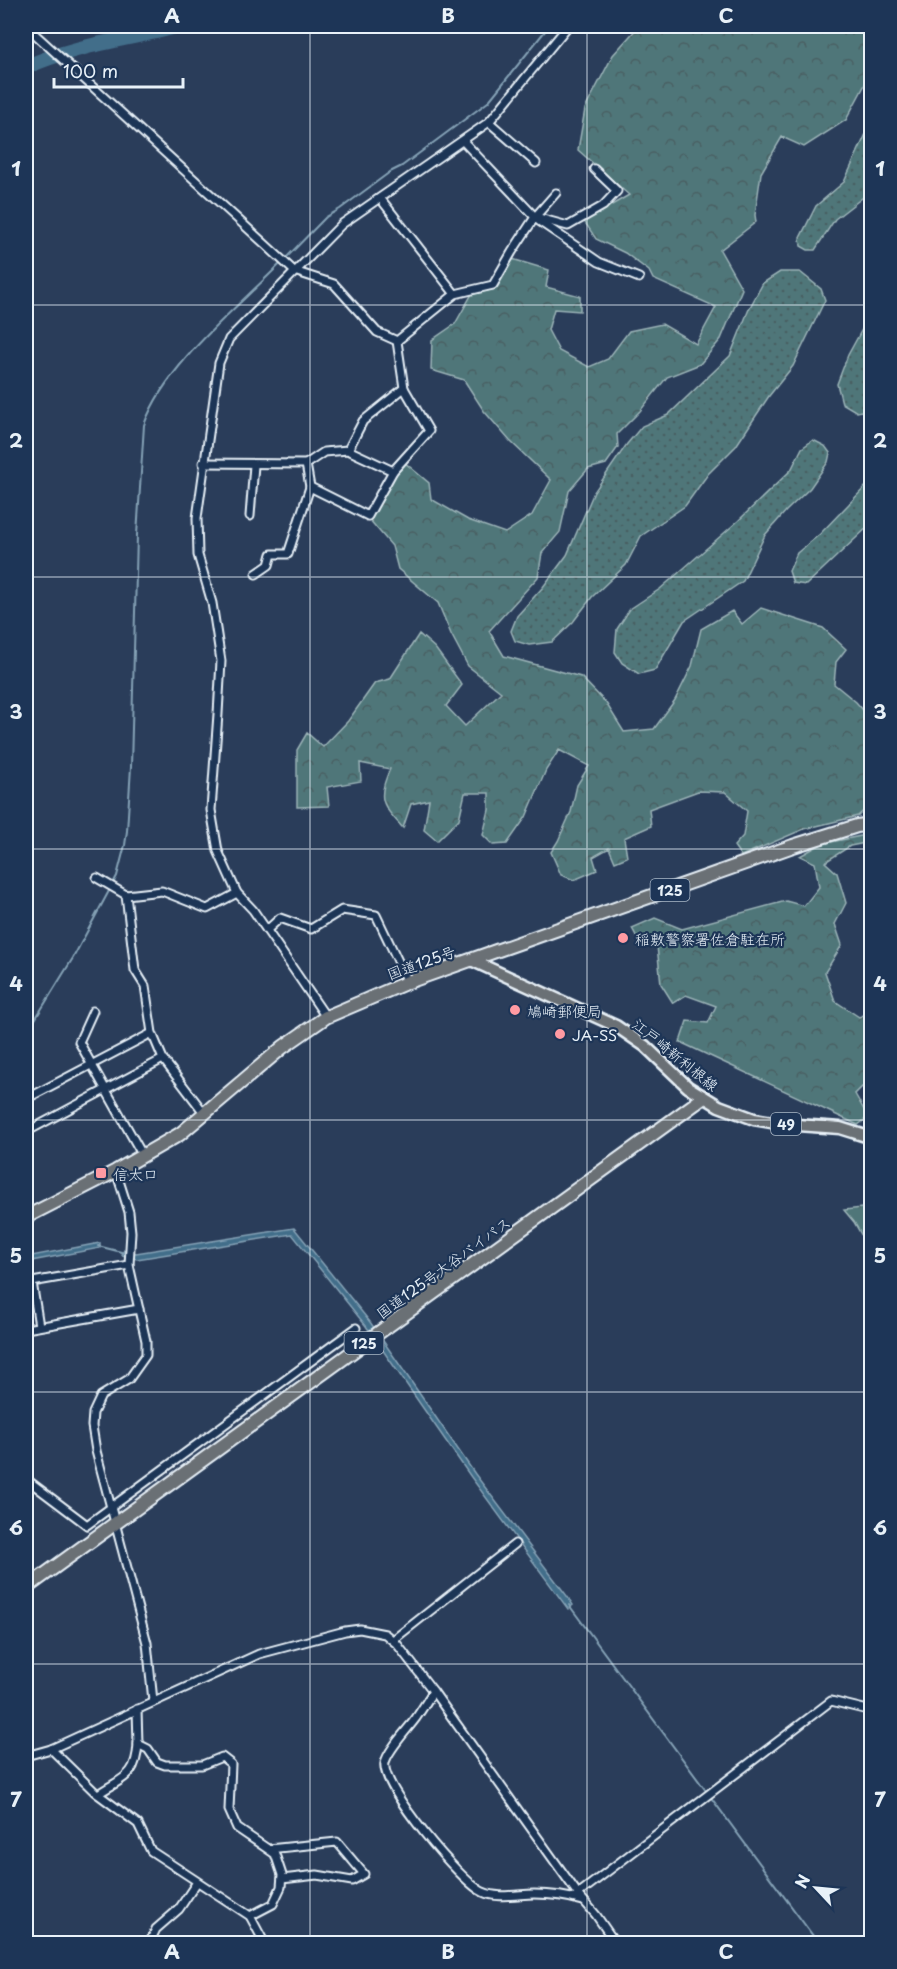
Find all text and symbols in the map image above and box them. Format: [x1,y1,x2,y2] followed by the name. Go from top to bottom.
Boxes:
[164,0,180,30] text: A
[441,0,455,30] text: B
[718,0,734,30] text: C
[54,51,183,89] scale bar
[63,57,118,84] text: 100 m
[11,153,21,183] text: 1
[875,153,885,183] text: 1
[9,425,23,455] text: 2
[873,425,887,455] text: 2
[9,696,23,726] text: 3
[873,696,887,726] text: 3
[650,879,690,901] road number: 125
[635,927,785,950] place label: 稲敷警察署佐倉駐在所
[616,931,630,945] marker: 稲敷警察署佐倉駐在所
[383,939,459,985] street label: 国道125号
[9,968,23,998] text: 4
[873,968,887,998] text: 4
[527,999,602,1022] place label: 鳩崎郵便局
[508,1003,522,1017] marker: 鳩崎郵便局
[628,1012,724,1096] street label: 江戸崎新利根線
[572,1023,618,1046] place label: JA-SS
[553,1027,567,1041] marker: JA-SS
[771,1113,801,1135] road number: 49
[113,1162,158,1185] place label: 信太口
[94,1166,108,1180] marker: 信太口
[371,1210,515,1324] street label: 国道125号大谷バイパス
[10,1240,22,1270] text: 5
[874,1240,886,1270] text: 5
[344,1332,384,1354] road number: 125
[9,1512,23,1542] text: 6
[873,1512,887,1542] text: 6
[10,1784,22,1814] text: 7
[874,1784,886,1814] text: 7
[786,1858,846,1918] north arrow
[788,1870,815,1892] text: N
[164,1936,180,1966] text: A
[441,1936,455,1966] text: B
[718,1936,734,1966] text: C

